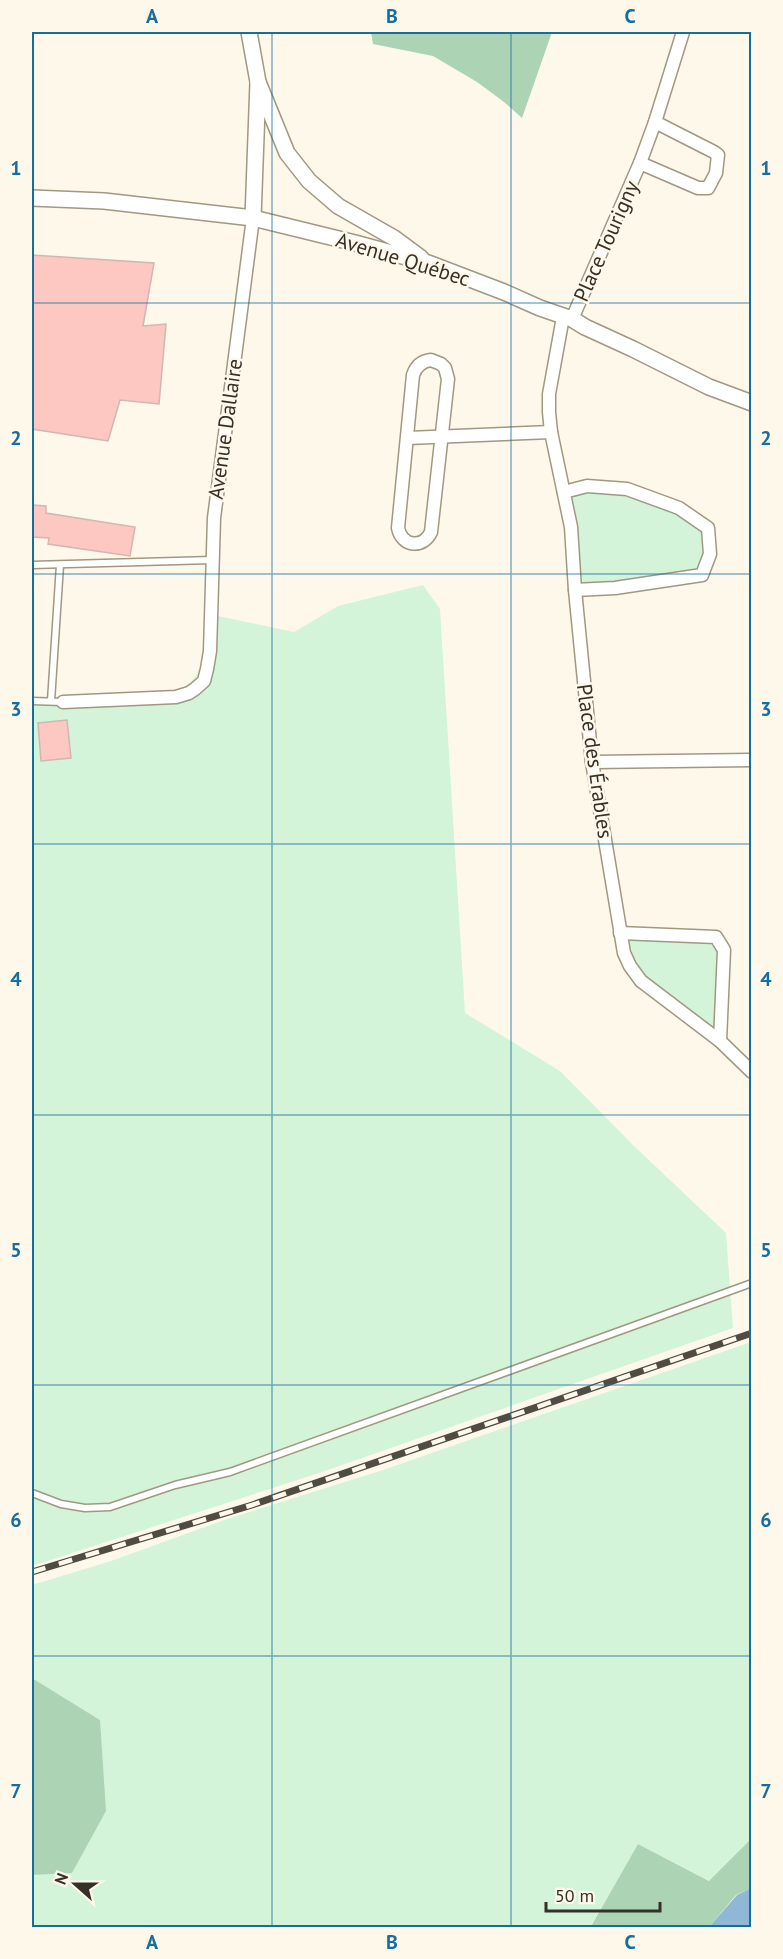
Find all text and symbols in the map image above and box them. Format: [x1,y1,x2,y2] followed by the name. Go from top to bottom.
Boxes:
[146,3,159,29] text: A
[386,3,398,29] text: B
[624,3,636,29] text: C
[10,155,22,181] text: 1
[760,155,772,181] text: 1
[567,176,645,306] street label: Place Tourigny
[333,226,473,292] street label: Avenue Québec
[202,357,248,501] street label: Avenue Dallaire
[10,425,22,451] text: 2
[760,425,772,451] text: 2
[571,682,619,840] street label: Place des Érables
[10,696,22,722] text: 3
[760,696,772,722] text: 3
[10,966,22,992] text: 4
[760,966,772,992] text: 4
[10,1237,22,1263] text: 5
[760,1237,772,1263] text: 5
[10,1507,22,1533] text: 6
[760,1507,772,1533] text: 6
[10,1778,22,1804] text: 7
[760,1778,772,1804] text: 7
[45,1854,105,1914] north arrow
[50,1870,72,1887] text: N
[546,1875,660,1913] scale bar
[555,1884,594,1907] text: 50 m
[146,1929,159,1955] text: A
[386,1929,398,1955] text: B
[624,1929,636,1955] text: C

